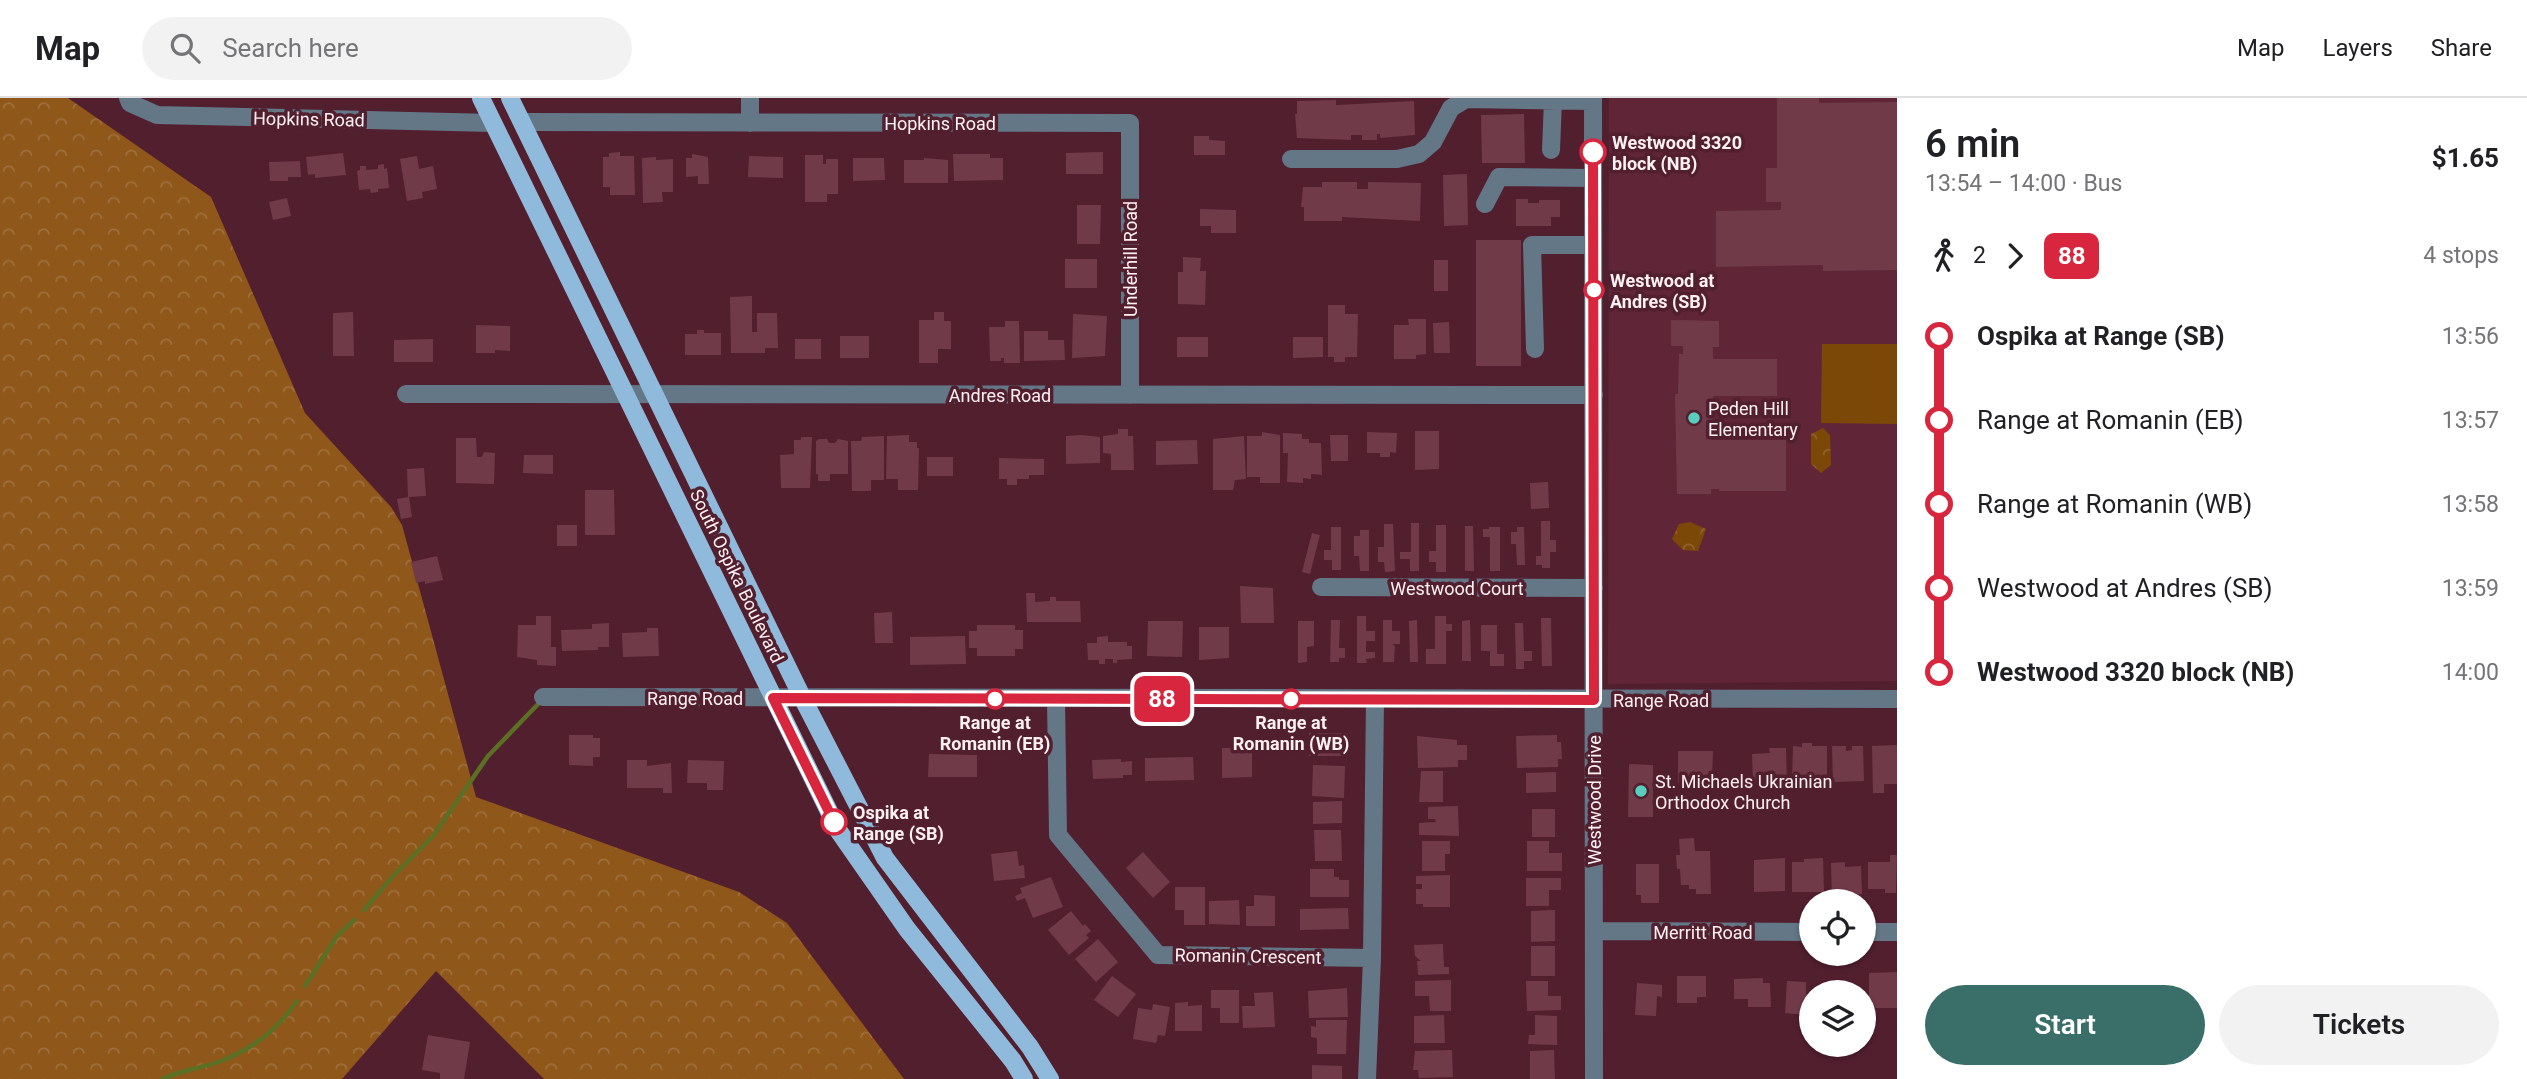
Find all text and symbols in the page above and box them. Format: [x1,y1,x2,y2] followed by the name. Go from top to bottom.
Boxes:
[142,17,632,80] search box
[35,29,100,68] text: Map
[166,29,204,67] icon: search
[222,33,359,63] text: Search here
[2237,34,2285,62] text: Map
[2323,34,2393,62] text: Layers
[2431,34,2492,62] text: Share
[253,108,365,130] street label: Hopkins Road
[884,113,996,134] street label: Hopkins Road
[1925,122,2020,166] text: 6 min
[1612,132,1742,175] place label: Westwood 3320 block (NB)
[1580,139,1606,165] marker: Westwood 3320 block (NB)
[2432,143,2499,173] text: $1.65
[1925,170,2122,197] text: 13:54 – 14:00 · Bus
[1120,201,1141,317] street label: Underhill Road
[1925,237,1963,275] icon: walk
[1996,237,2034,275] icon: forward
[1973,242,1986,269] text: 2
[2058,242,2085,270] text: 88
[2423,242,2499,269] text: 4 stops
[1610,270,1714,313] place label: Westwood at Andres (SB)
[1584,280,1604,300] marker: Westwood at Andres (SB)
[1977,321,2225,351] text: Ospika at Range (SB)
[2442,323,2499,350] text: 13:56
[949,385,1051,406] street label: Andres Road
[1708,398,1798,440] place label: Peden Hill Elementary
[1977,405,2244,435] text: Range at Romanin (EB)
[2442,407,2499,434] text: 13:57
[1686,410,1702,426] marker: Peden Hill Elementary
[686,486,788,666] street label: South Ospika Boulevard
[1977,489,2252,519] text: Range at Romanin (WB)
[2442,491,2499,518] text: 13:58
[1977,573,2273,603] text: Westwood at Andres (SB)
[2442,575,2499,602] text: 13:59
[1390,578,1524,599] street label: Westwood Court
[1977,657,2294,687] text: Westwood 3320 block (NB)
[2442,659,2499,686] text: 14:00
[1130,676,1194,722] line badge: 88
[1148,685,1176,713] text: 88
[647,688,743,709] street label: Range Road
[985,689,1005,709] marker: Range at Romanin (EB)
[1281,689,1301,709] marker: Range at Romanin (WB)
[1613,690,1709,711] street label: Range Road
[940,712,1050,755] place label: Range at Romanin (EB)
[1233,712,1349,755] place label: Range at Romanin (WB)
[1584,735,1605,865] street label: Westwood Drive
[1655,771,1832,813] place label: St. Michaels Ukrainian Orthodox Church
[1633,783,1649,799] marker: St. Michaels Ukrainian Orthodox Church
[853,802,944,845] place label: Ospika at Range (SB)
[821,809,847,835] marker: Ospika at Range (SB)
[1799,889,1876,1057] map controls
[1799,889,1876,966] button: locate
[1653,922,1753,943] street label: Merritt Road
[1174,944,1322,968] street label: Romanin Crescent
[1799,980,1876,1057] button: layers
[1925,985,2205,1065] button: Start
[2219,985,2499,1065] button: Tickets

